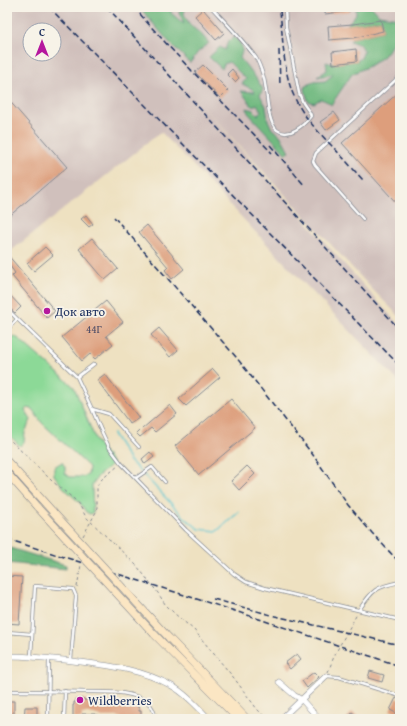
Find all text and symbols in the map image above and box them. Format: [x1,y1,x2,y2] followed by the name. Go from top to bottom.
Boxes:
[22,22,62,62] north arrow
[39,24,45,40] text: С
[54,302,105,321] place label: Док авто
[42,306,52,316] marker: Док авто
[86,321,103,337] house number: 44Г
[88,691,152,710] place label: Wildberries
[75,695,85,705] marker: Wildberries

